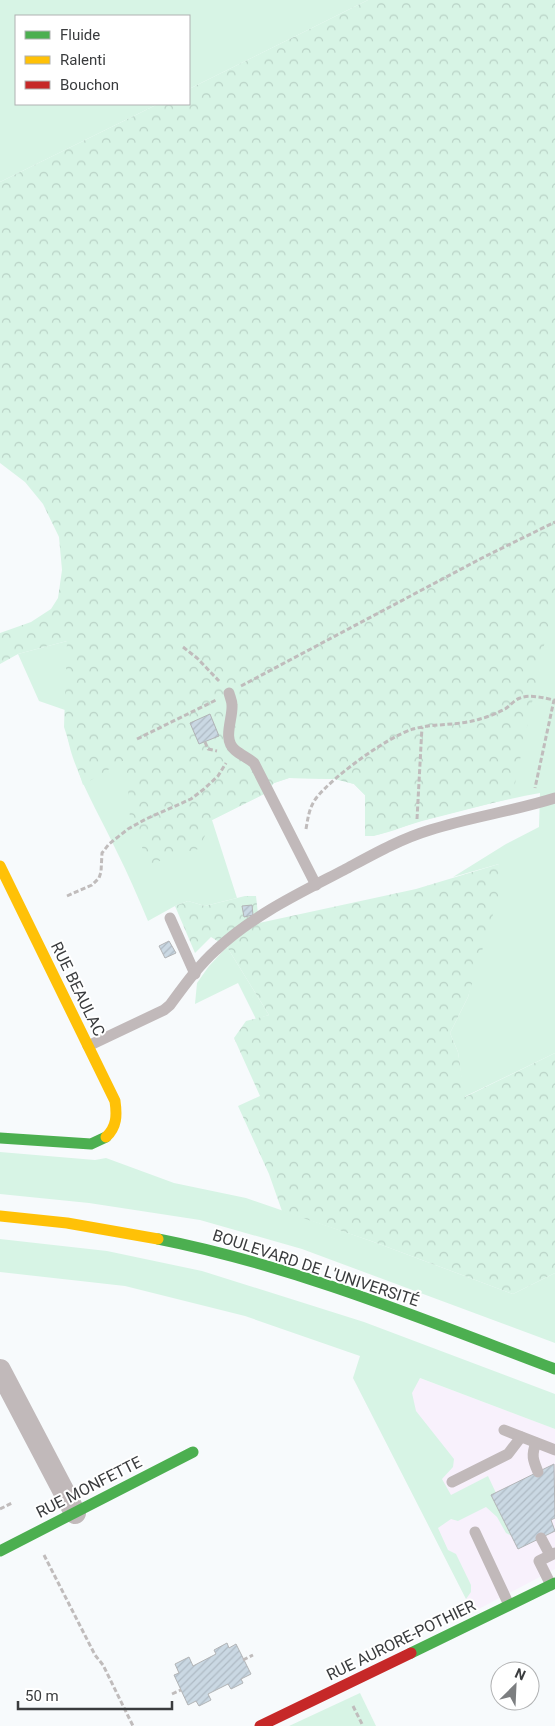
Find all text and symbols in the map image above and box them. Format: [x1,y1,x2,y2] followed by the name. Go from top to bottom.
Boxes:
[15,15,190,105] legend
[60,26,100,44] text: Fluide
[60,51,106,69] text: Ralenti
[60,76,119,94] text: Bouchon
[47,939,109,1039] street label: RUE BEAULAC
[210,1226,422,1310] street label: BOULEVARD DE L'UNIVERSITÉ
[33,1452,145,1522] street label: RUE MONFETTE
[323,1596,479,1684] street label: RUE AURORE-POTHIER
[490,1661,540,1711] north arrow
[513,1665,528,1683] text: N
[18,1678,171,1710] scale bar
[25,1687,59,1705] text: 50 m

